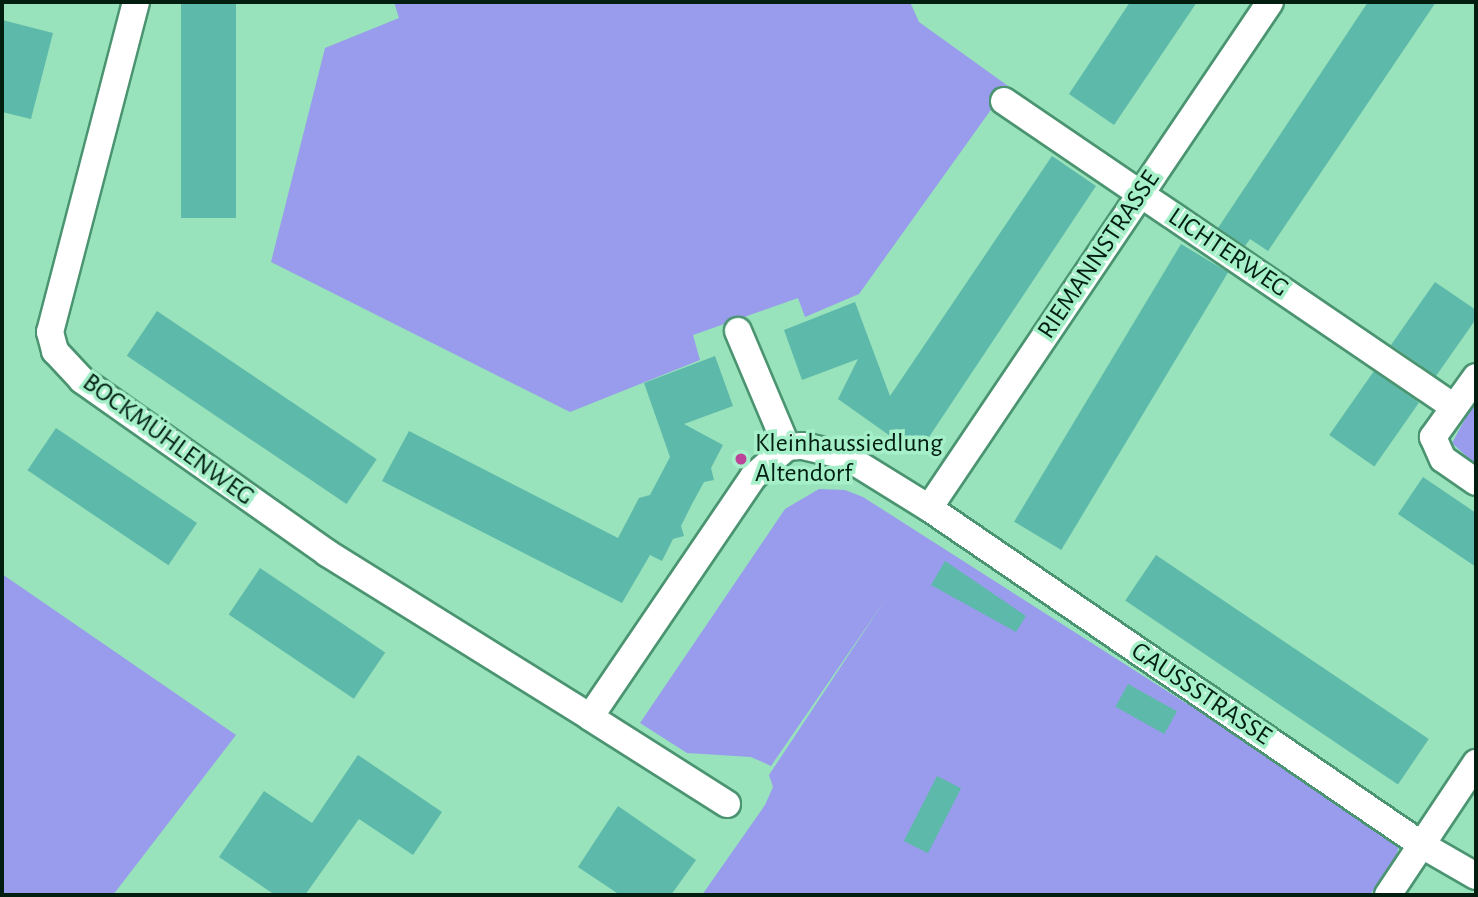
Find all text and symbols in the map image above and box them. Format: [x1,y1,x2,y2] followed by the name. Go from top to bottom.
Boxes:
[1031,165,1167,345] street label: RIEMANNSTRASSE
[1162,201,1294,305] street label: LICHTERWEG
[76,367,260,513] street label: BOCKMÜHLENWEG
[755,428,943,490] place label: Kleinhaussiedlung Altendorf
[733,451,749,467] marker: Kleinhaussiedlung Altendorf
[1125,636,1277,752] street label: GAUSSSTRASSE

